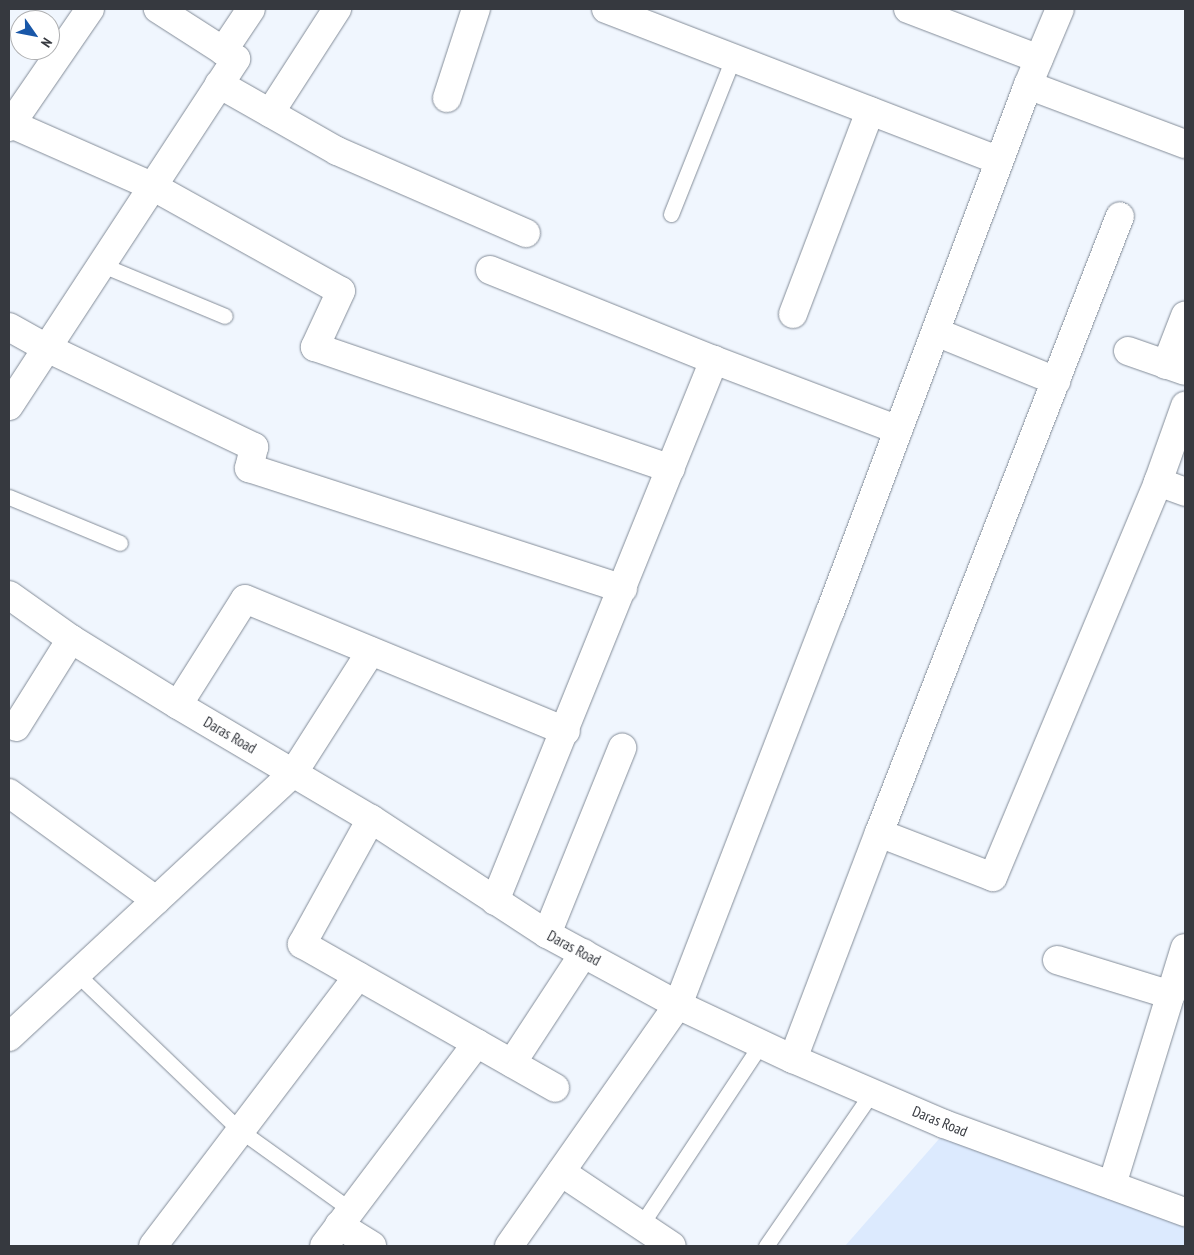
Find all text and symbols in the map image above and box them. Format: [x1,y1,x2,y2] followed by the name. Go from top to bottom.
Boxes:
[10,10,60,60] north arrow
[37,35,56,51] text: N
[200,713,260,757] street label: Daras Road
[544,926,604,970] street label: Daras Road
[910,1102,970,1140] street label: Daras Road

